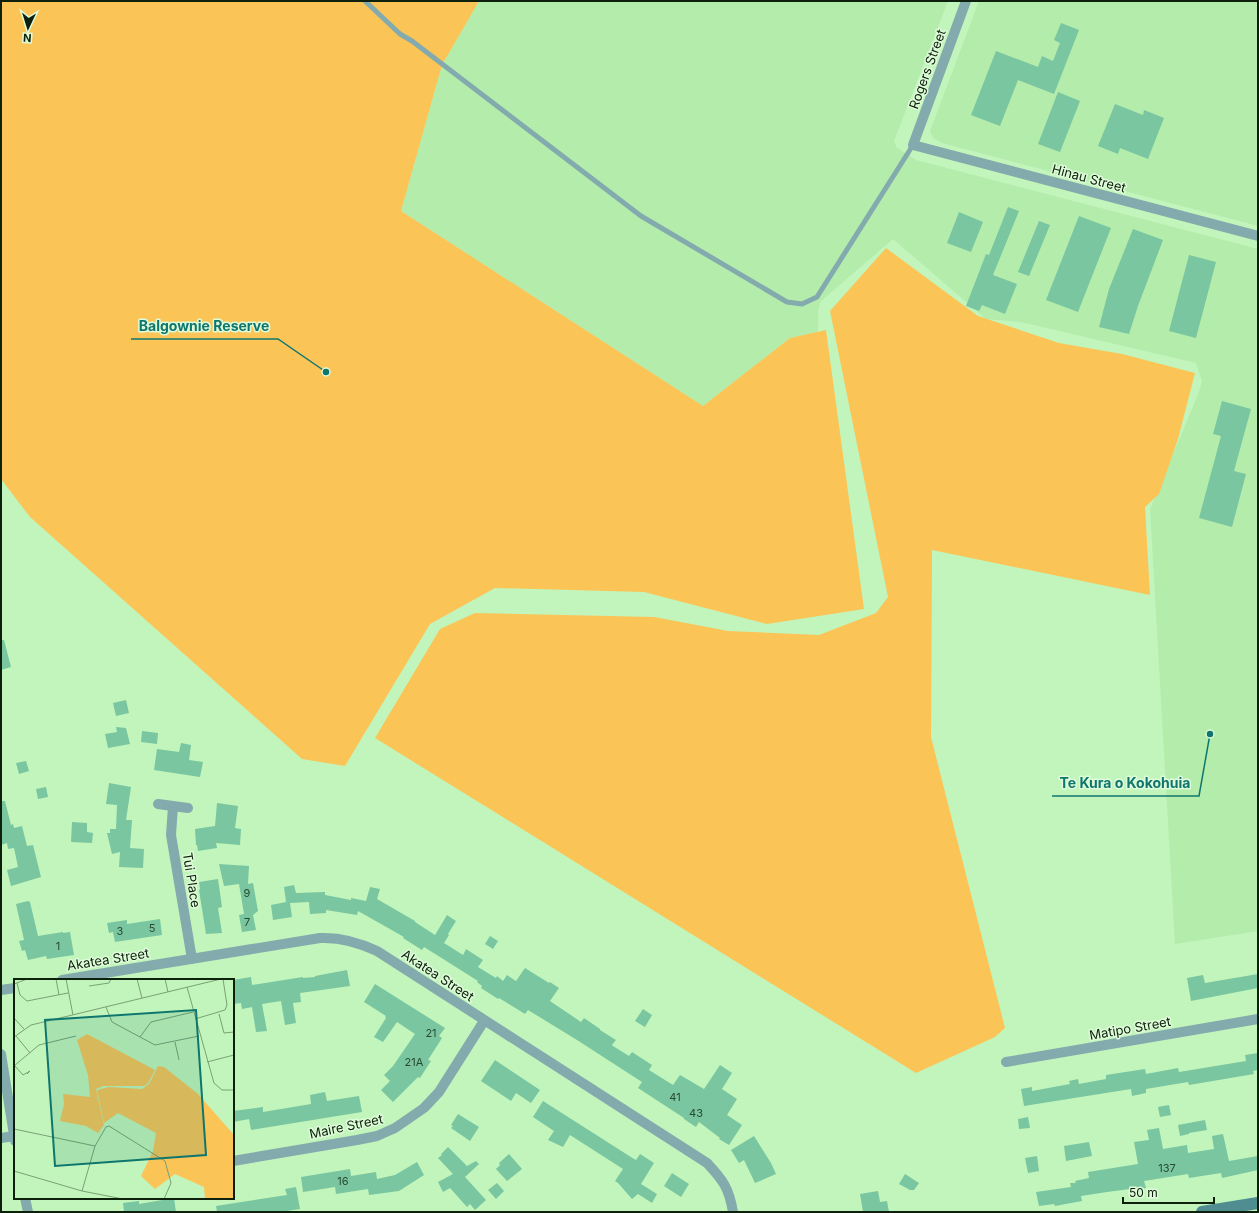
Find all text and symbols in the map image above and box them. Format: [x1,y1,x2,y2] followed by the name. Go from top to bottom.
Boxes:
[8,8,48,48] north arrow
[905,27,949,111] street label: Rogers Street
[23,31,32,45] text: N
[1050,160,1128,196] street label: Hinau Street
[131,313,278,339] callout: Balgownie Reserve
[139,317,269,334] text: Balgownie Reserve
[1052,770,1199,796] callout: Te Kura o Kokohuia
[1060,774,1190,791] text: Te Kura o Kokohuia
[180,851,204,909] street label: Tui Place
[244,886,251,900] house number: 9
[244,915,250,929] house number: 7
[149,921,156,935] house number: 5
[117,924,124,938] house number: 3
[56,939,60,953] house number: 1
[66,945,150,973] street label: Akatea Street
[399,946,477,1004] street label: Akatea Street
[14,979,234,1199] inset map
[1088,1013,1172,1043] street label: Matipo Street
[425,1026,437,1040] house number: 21
[405,1055,424,1069] house number: 21A
[669,1090,681,1104] house number: 41
[689,1106,703,1120] house number: 43
[308,1110,384,1142] street label: Maire Street
[1158,1161,1176,1175] house number: 137
[337,1174,349,1188] house number: 16
[1123,1179,1214,1205] scale bar
[1129,1185,1158,1200] text: 50 m

